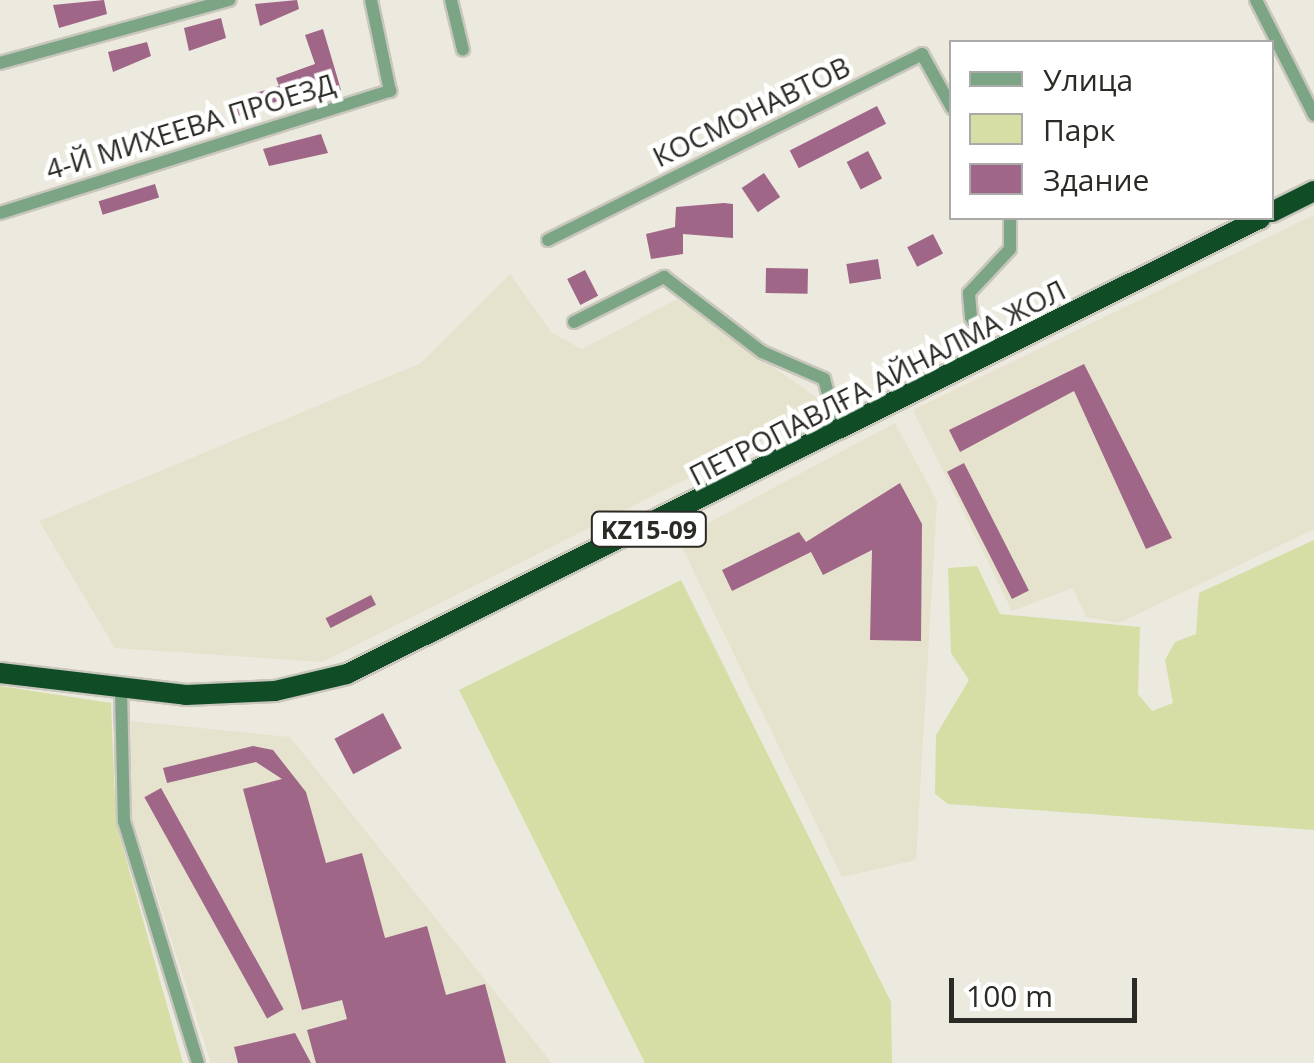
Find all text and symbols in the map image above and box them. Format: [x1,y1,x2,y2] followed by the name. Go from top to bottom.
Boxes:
[949,40,1274,220] legend
[647,49,855,173] street label: КОСМОНАВТОВ
[1043,59,1133,100] text: Улица
[41,66,339,186] street label: 4-Й МИХЕЕВА ПРОЕЗД
[1043,109,1115,150] text: Парк
[1043,159,1149,200] text: Здание
[683,272,1071,492] street label: ПЕТРОПАВЛҒА АЙНАЛМА ЖОЛ
[589,509,709,549] road number: KZ15-09
[954,958,1142,1020] scale bar
[966,975,1053,1016] text: 100 m

